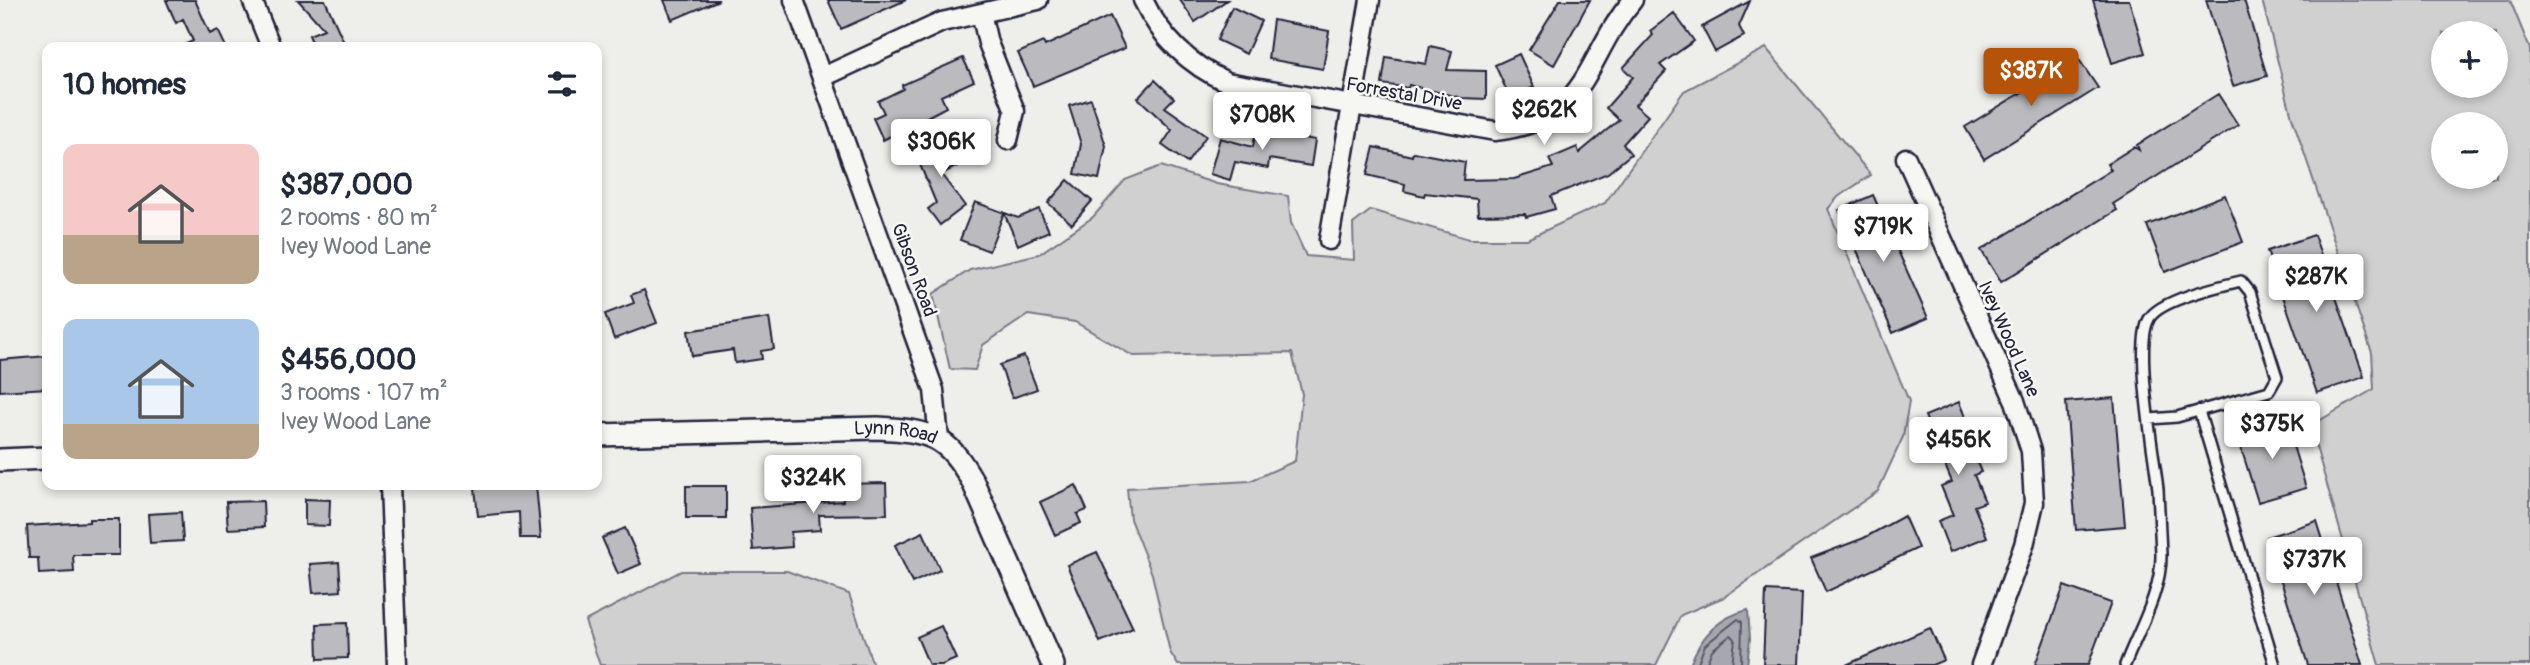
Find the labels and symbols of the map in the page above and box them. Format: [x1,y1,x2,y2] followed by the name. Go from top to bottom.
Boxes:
[1982,48,2080,108] pin: $387K
[1344,72,1465,116] street label: Forrestal Drive
[1495,88,1593,147] pin: $262K
[1213,92,1311,152] pin: $708K
[892,120,990,179] pin: $306K
[1834,204,1932,264] pin: $719K
[886,220,942,320] street label: Gibson Road
[2267,254,2365,314] pin: $287K
[1973,277,2046,401] street label: Ivey Wood Lane
[2223,402,2321,461] pin: $375K
[854,416,941,450] street label: Lynn Road
[1909,418,2007,477] pin: $456K
[764,456,862,515] pin: $324K
[2265,538,2363,597] pin: $737K

